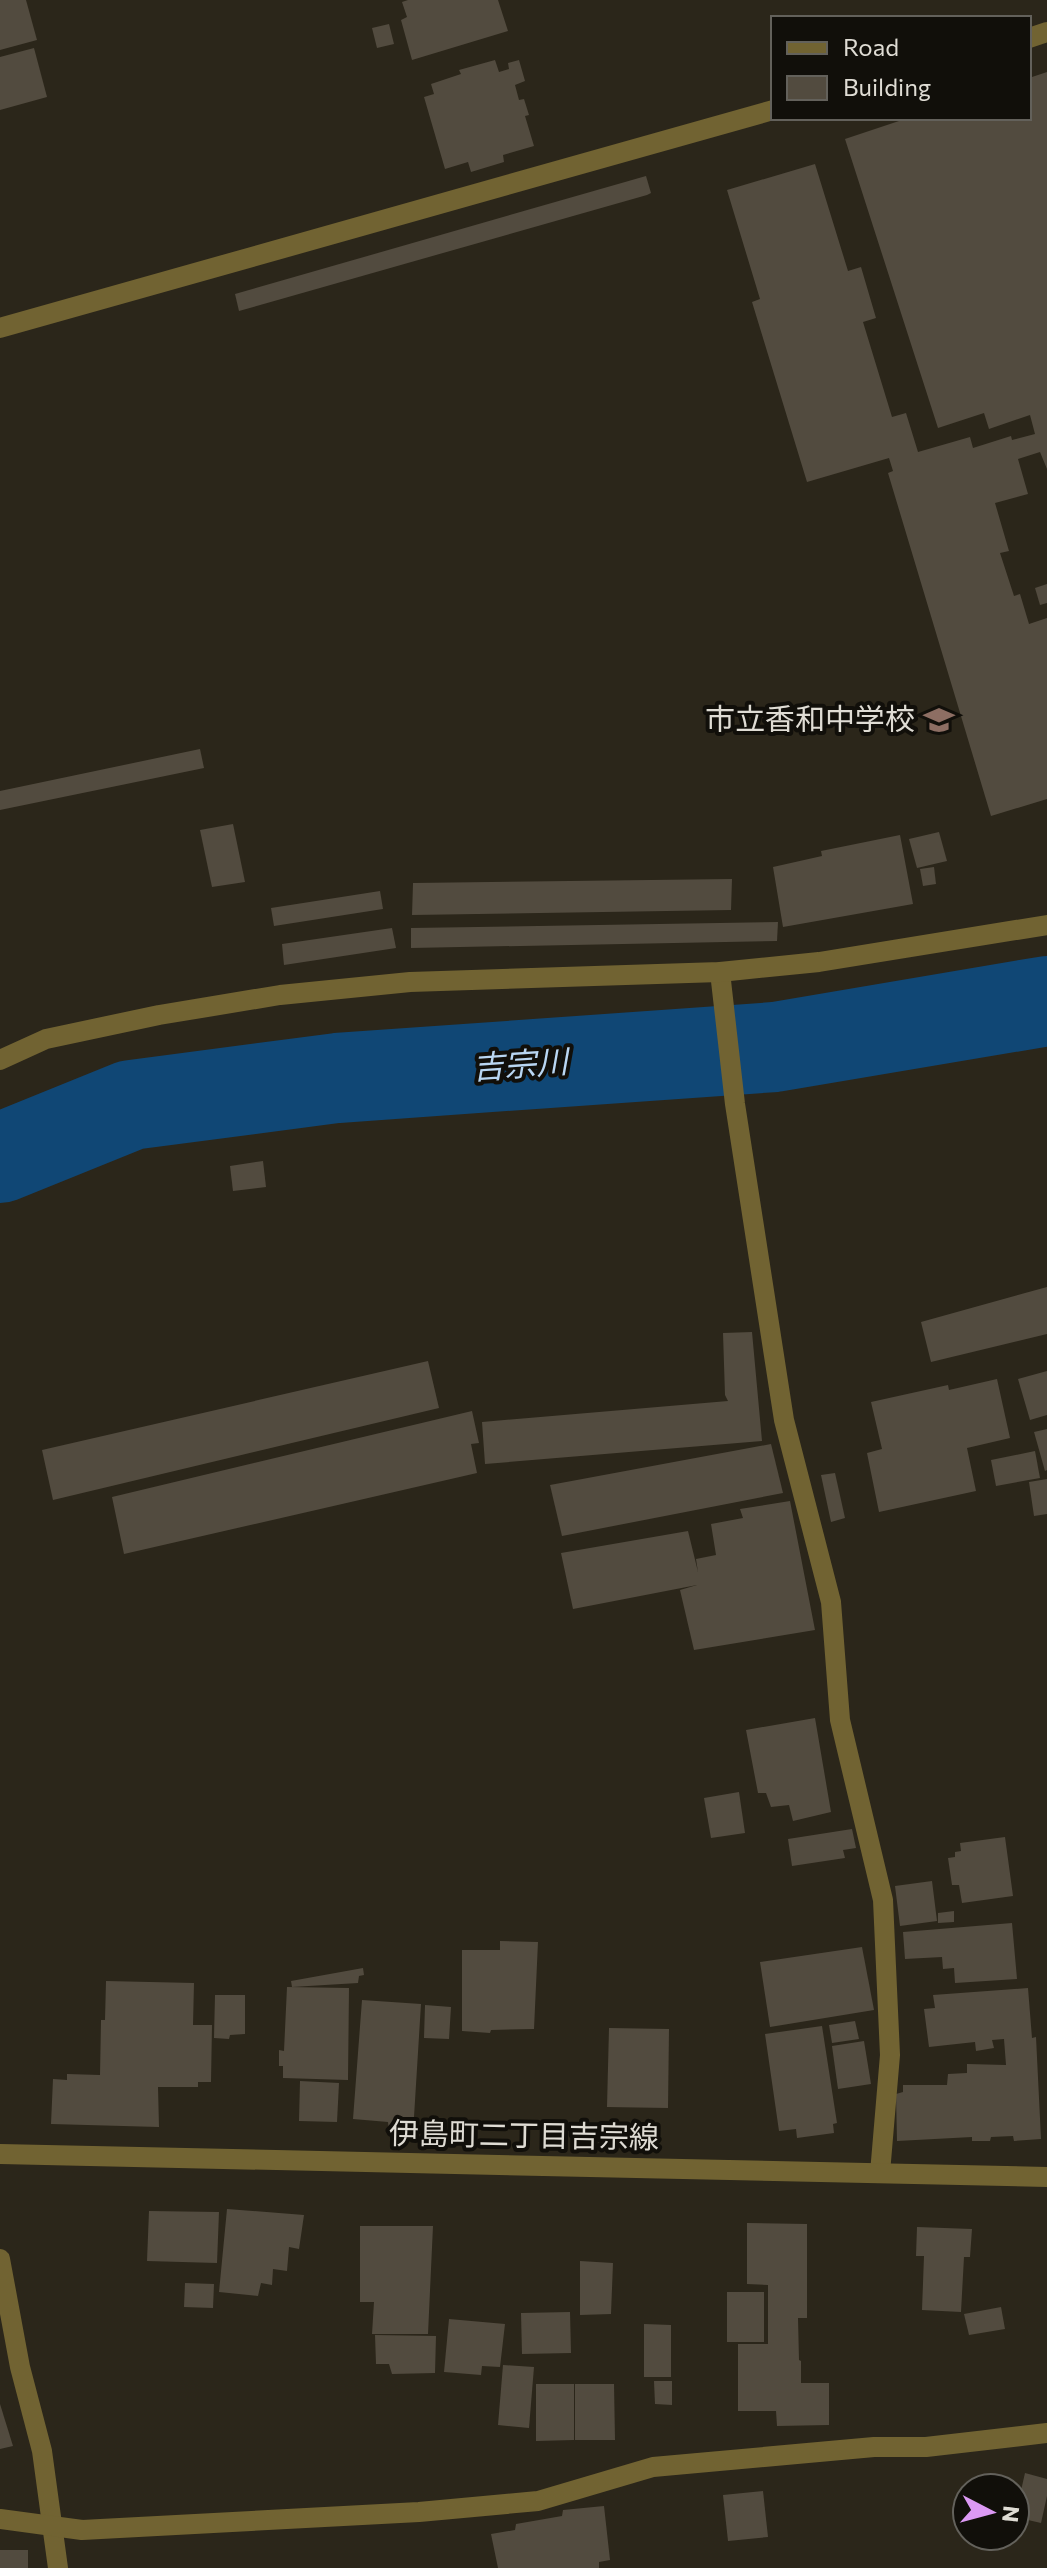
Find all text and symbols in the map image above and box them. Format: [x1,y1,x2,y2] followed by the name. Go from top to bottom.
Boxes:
[771,16,1031,120] legend
[843,32,899,61] text: Road
[843,72,931,101] text: Building
[705,699,915,736] place label: 市立香和中学校
[922,703,956,737] school or university icon: 市立香和中学校
[471,1039,572,1086] water label: 吉宗川
[389,2113,659,2154] street label: 伊島町二丁目吉宗線
[951,2472,1031,2552] north arrow
[997,2505,1026,2524] text: N

